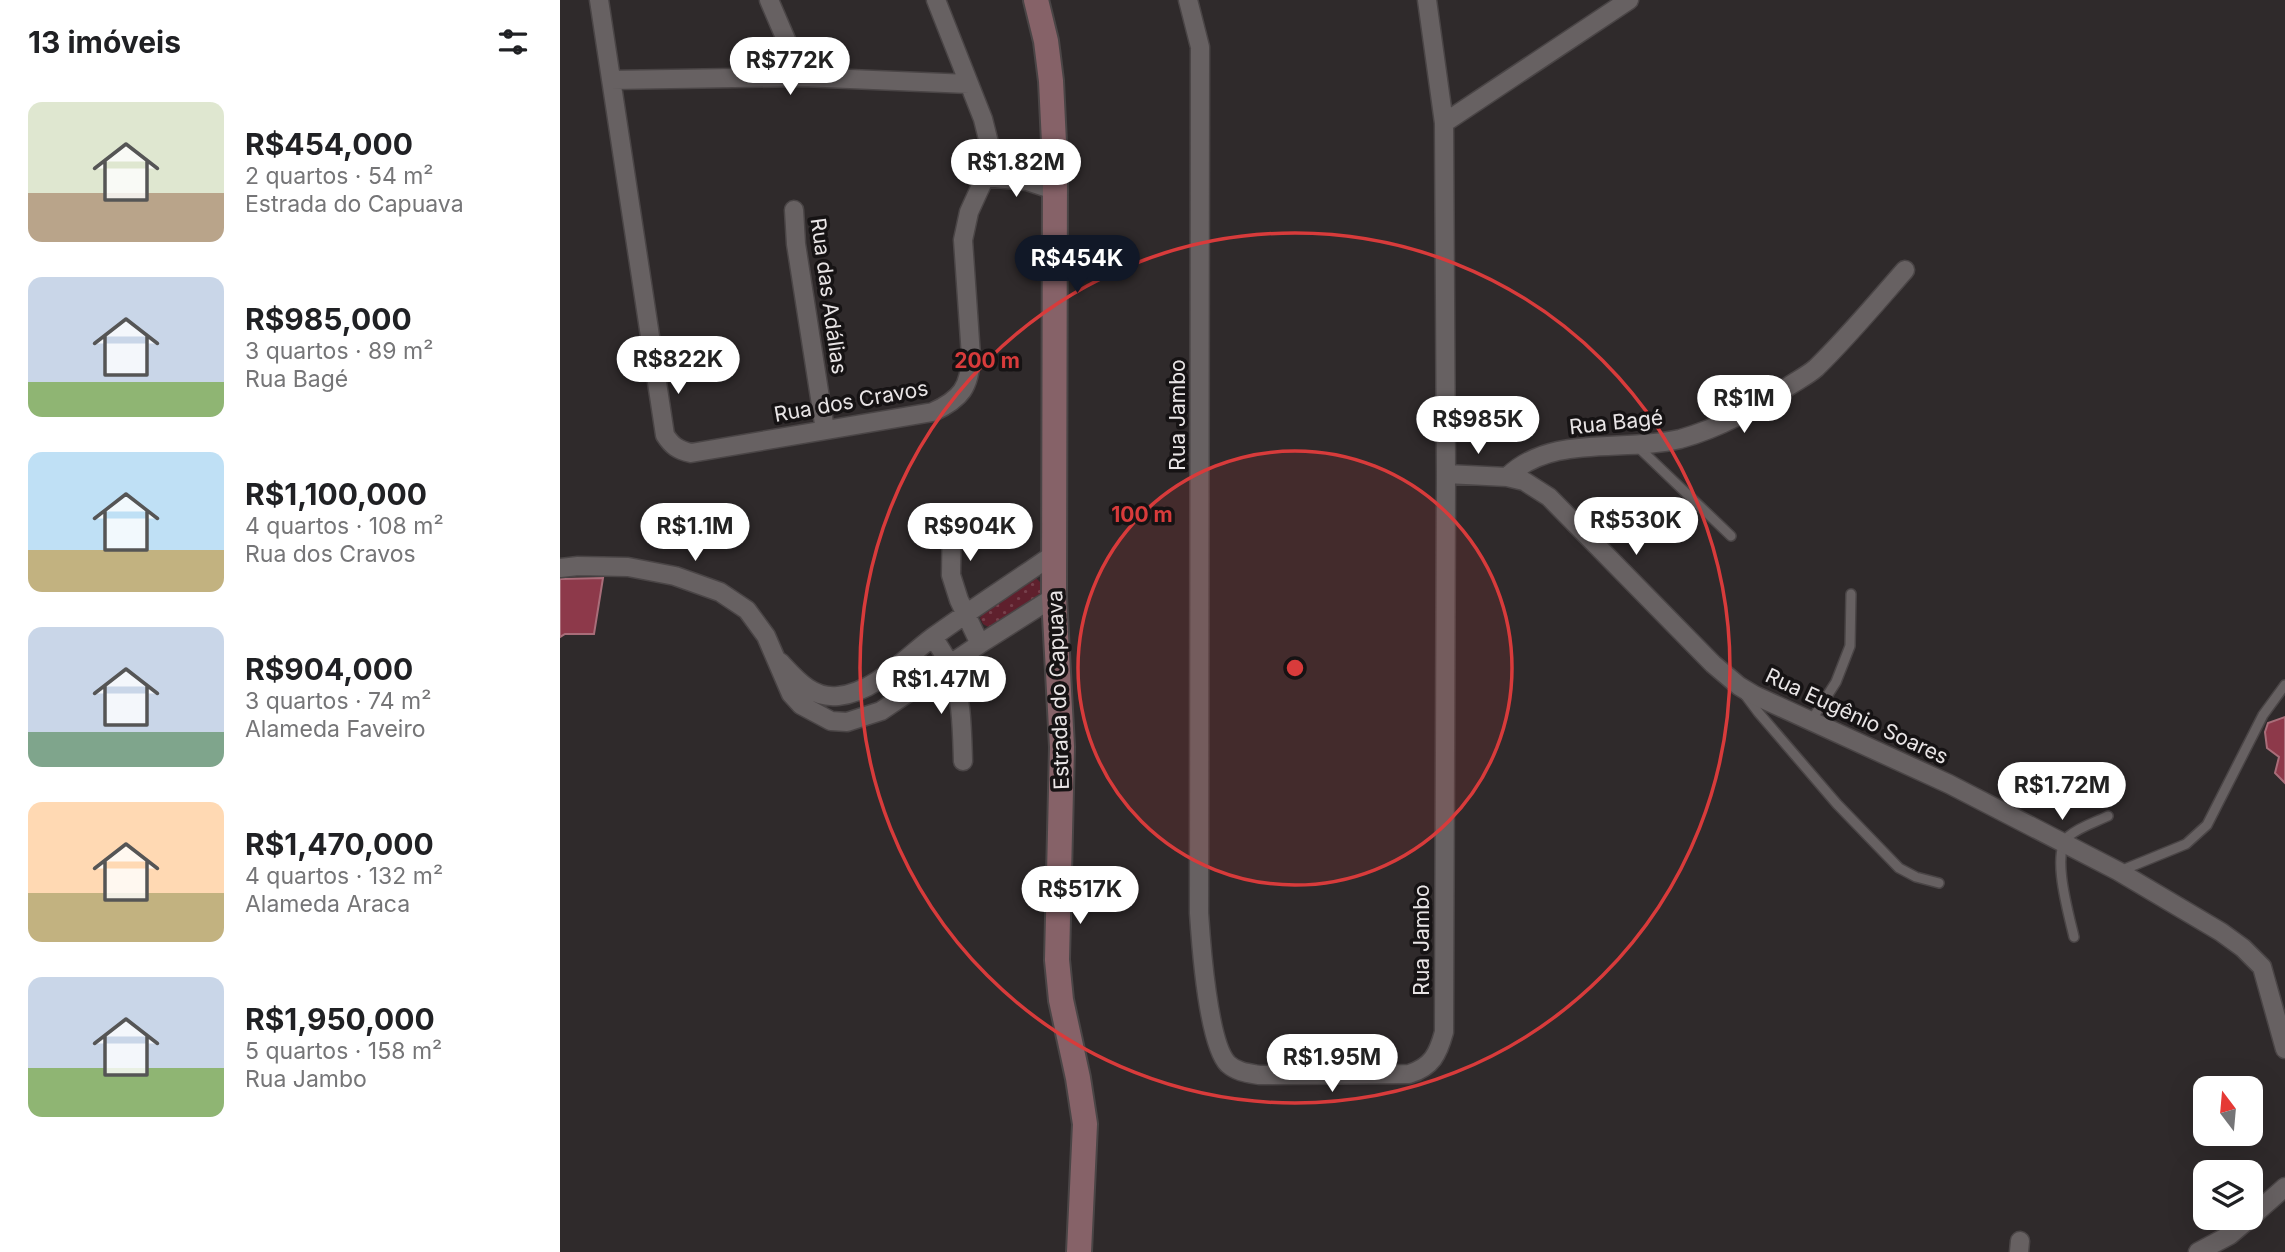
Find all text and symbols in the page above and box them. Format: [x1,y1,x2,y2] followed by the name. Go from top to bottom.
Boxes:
[494,23,532,61] icon: filters
[28,24,181,60] text: 13 imóveis
[733,38,847,97] pin: R$772K
[746,46,834,74] text: R$772K
[245,126,413,162] text: R$454,000
[84,130,168,214] icon: home
[951,140,1081,199] pin: R$1.82M
[967,148,1065,176] text: R$1.82M
[245,162,434,190] text: 2 quartos · 54 m²
[245,190,464,218] text: Estrada do Capuava
[806,216,852,376] street label: Rua das Adálias
[1020,236,1134,295] pin: R$454K
[1031,244,1123,272] text: R$454K
[245,301,412,337] text: R$985,000
[84,305,168,389] icon: home
[621,336,735,396] pin: R$822K
[245,337,433,365] text: 3 quartos · 89 m²
[633,345,723,373] text: R$822K
[954,348,1020,373] text: 200 m
[1165,359,1190,471] street label: Rua Jambo
[245,365,348,393] text: Rua Bagé
[772,375,930,427] street label: Rua dos Cravos
[1703,376,1785,435] pin: R$1M
[1713,384,1775,412] text: R$1M
[1421,396,1535,456] pin: R$985K
[1432,405,1524,433] text: R$985K
[1568,405,1664,439] street label: Rua Bagé
[245,476,427,512] text: R$1,100,000
[84,480,168,564] icon: home
[1579,498,1693,557] pin: R$530K
[1111,502,1173,527] text: 100 m
[638,504,752,563] pin: R$1.1M
[913,504,1027,563] pin: R$904K
[1590,506,1682,534] text: R$530K
[245,512,444,540] text: 4 quartos · 108 m²
[656,512,734,540] text: R$1.1M
[924,512,1016,540] text: R$904K
[245,540,416,568] text: Rua dos Cravos
[1042,590,1074,790] street label: Estrada do Capuava
[245,651,413,687] text: R$904,000
[84,655,168,739] icon: home
[876,656,1006,716] pin: R$1.47M
[1283,656,1307,680] centre of rings
[1762,663,1952,769] street label: Rua Eugênio Soares
[892,665,990,693] text: R$1.47M
[245,687,431,715] text: 3 quartos · 74 m²
[245,715,426,743] text: Alameda Faveiro
[1997,762,2127,822] pin: R$1.72M
[2014,771,2110,799] text: R$1.72M
[245,826,434,862] text: R$1,470,000
[84,830,168,914] icon: home
[245,862,443,890] text: 4 quartos · 132 m²
[1023,866,1137,926] pin: R$517K
[1038,875,1122,903] text: R$517K
[1409,884,1434,996] street label: Rua Jambo
[245,890,410,918] text: Alameda Araca
[245,1001,435,1037] text: R$1,950,000
[84,1005,168,1089] icon: home
[1267,1034,1397,1094] pin: R$1.95M
[245,1037,442,1065] text: 5 quartos · 158 m²
[1283,1043,1381,1071] text: R$1.95M
[245,1065,367,1093] text: Rua Jambo
[2193,1076,2263,1146] north arrow
[2193,1076,2263,1230] map controls
[2193,1160,2263,1230] button: layers

